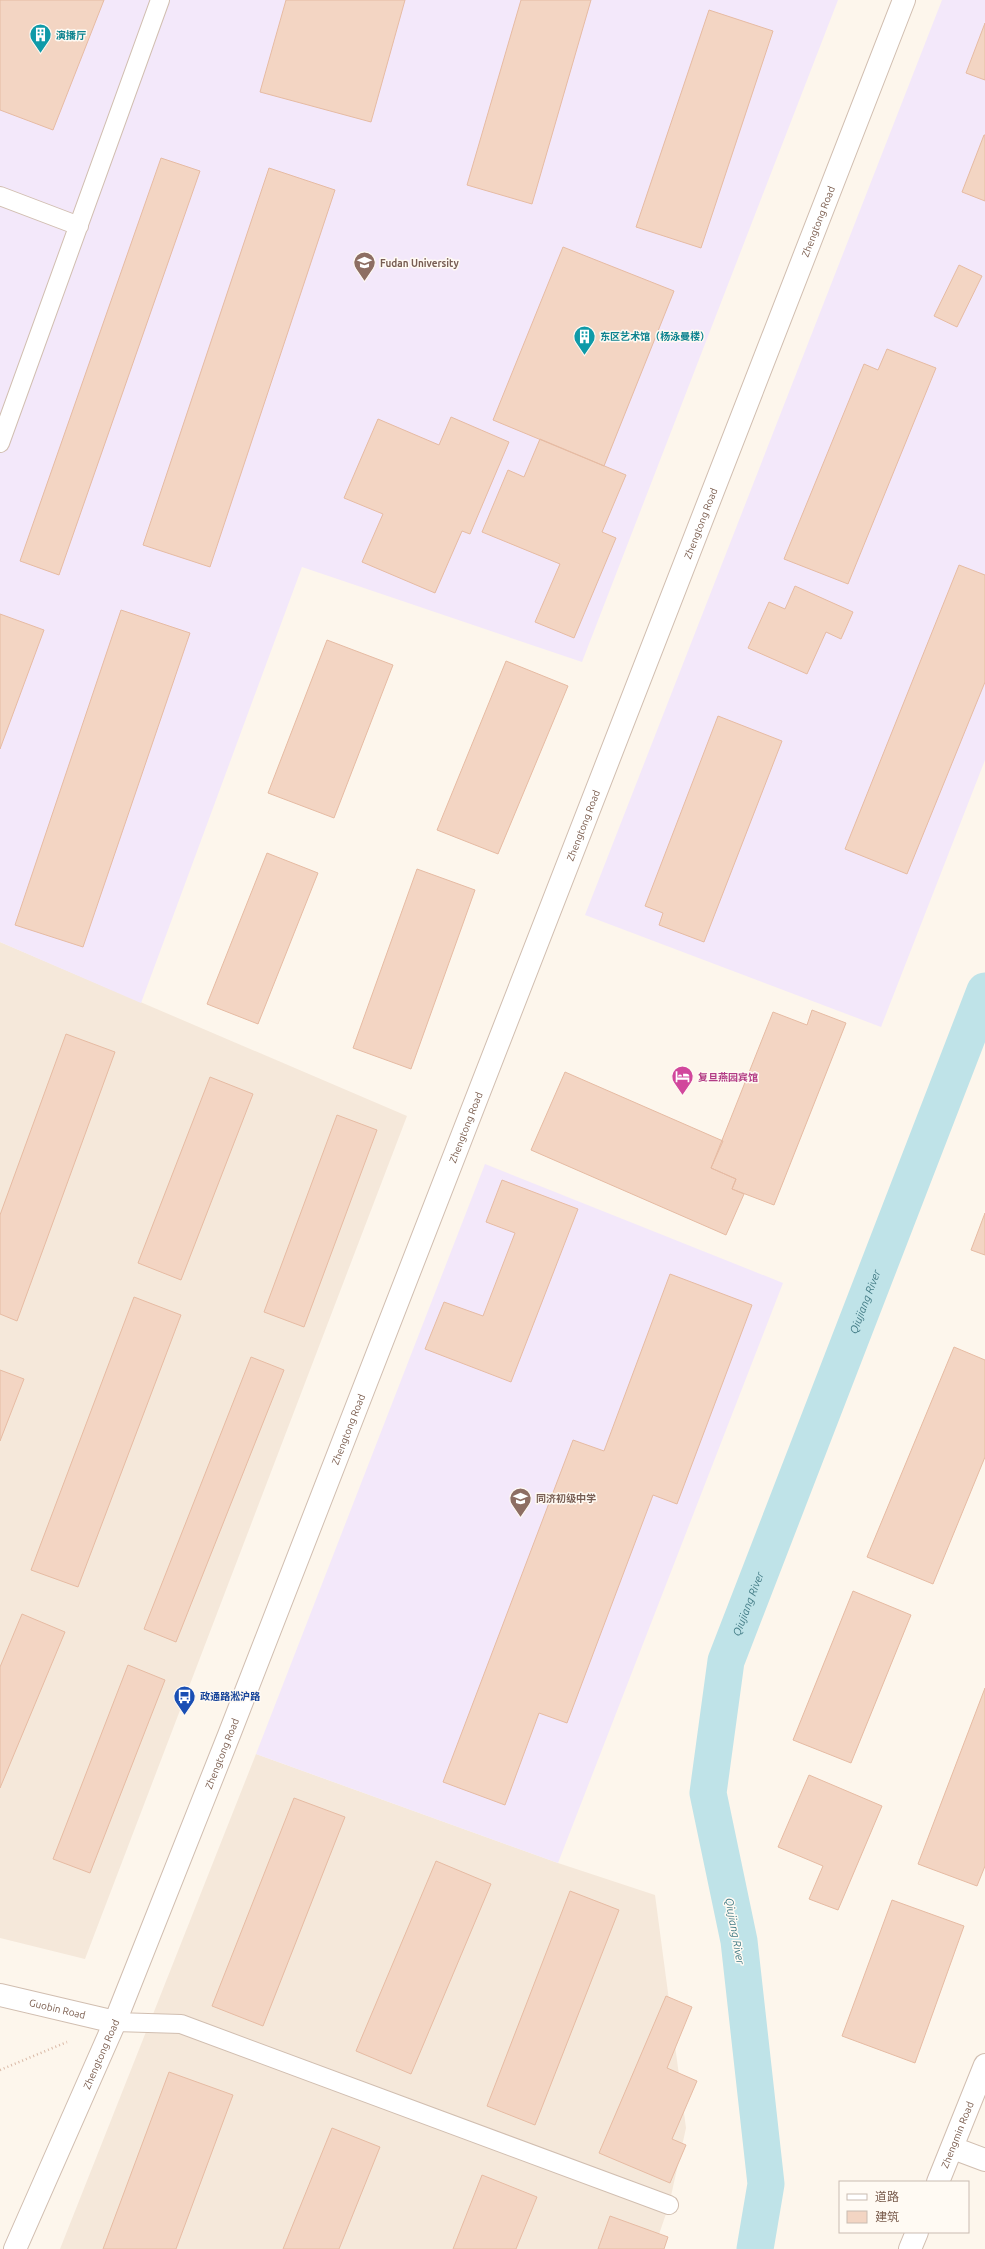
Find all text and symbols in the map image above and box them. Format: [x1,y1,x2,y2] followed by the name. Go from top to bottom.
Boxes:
[28,22,54,55] building icon: 演播厅
[56,30,86,41] place label: 演播厅
[800,184,837,259] street label: Zhengtong Road
[351,250,377,283] school or university icon: Fudan University
[380,258,459,269] place label: Fudan University
[571,323,597,356] building icon: 东区艺术馆（杨泳曼楼）
[600,331,710,342] place label: 东区艺术馆（杨泳曼楼）
[682,486,720,560] street label: Zhengtong Road
[565,788,602,862] street label: Zhengtong Road
[670,1064,696,1097] hotel icon: 复旦燕园宾馆
[698,1072,758,1083] place label: 复旦燕园宾馆
[447,1090,485,1164] street label: Zhengtong Road
[847,1267,883,1335] water label: Qiujiang River
[330,1392,367,1466] street label: Zhengtong Road
[507,1485,533,1518] school or university icon: 同济初级中学
[536,1493,596,1504] place label: 同济初级中学
[730,1570,766,1638] water label: Qiujiang River
[172,1683,198,1716] bus stop icon: 政通路淞沪路
[200,1690,261,1702] place label: 政通路淞沪路
[203,1717,241,1791] street label: Zhengtong Road
[723,1897,747,1966] water label: Qiujiang River
[28,1997,87,2021] street label: Guobin Road
[81,2018,122,2091] street label: Zhengtong Road
[939,2100,976,2170] street label: Zhengmin Road
[839,2181,969,2233] legend
[875,2190,899,2203] text: 道路
[875,2210,899,2223] text: 建筑

